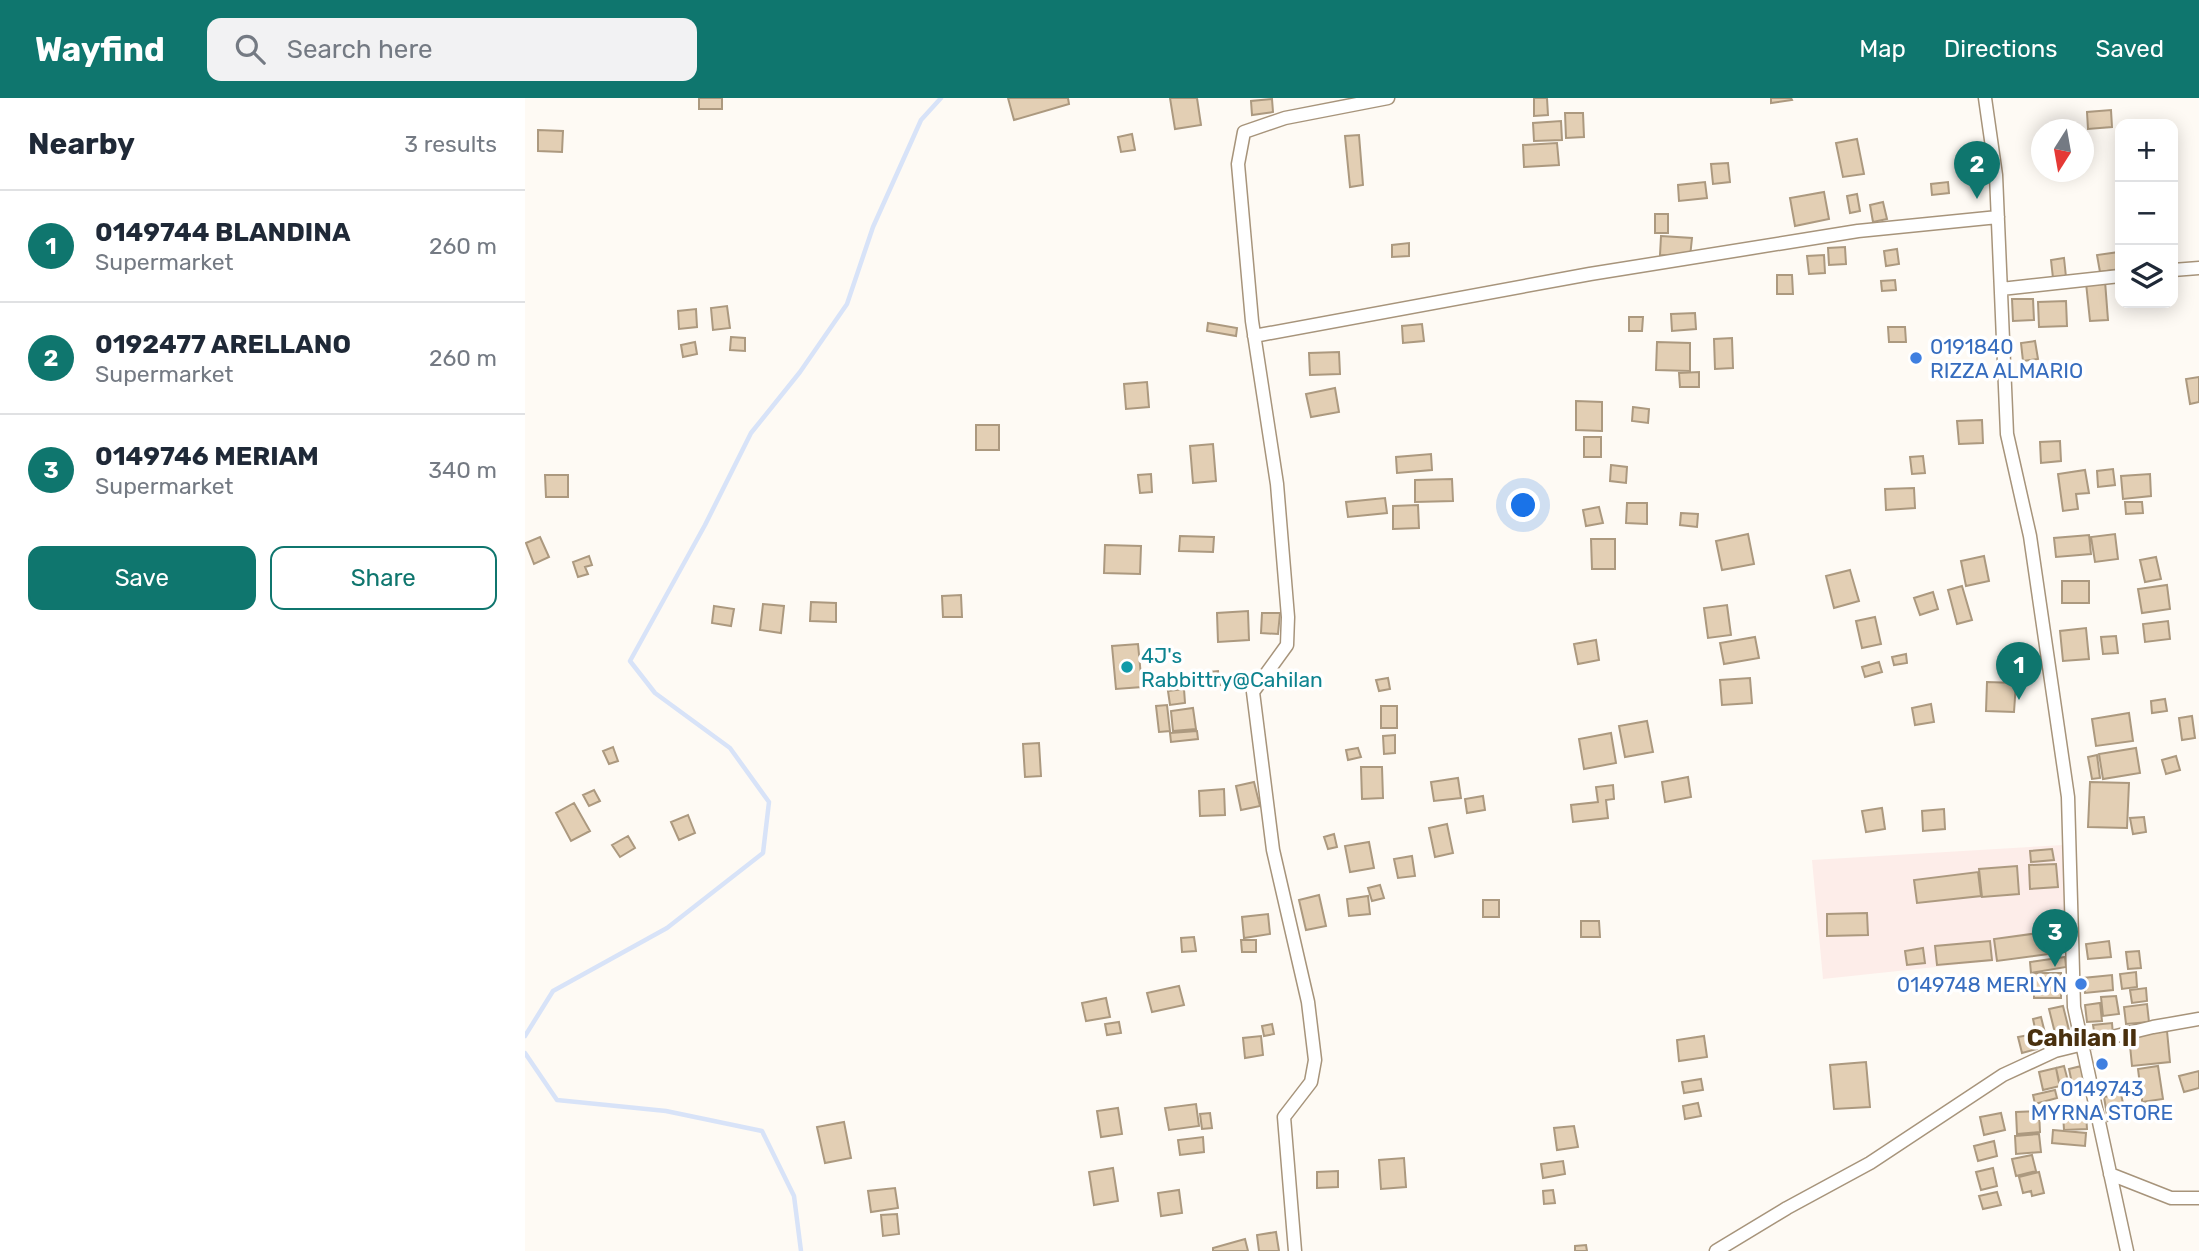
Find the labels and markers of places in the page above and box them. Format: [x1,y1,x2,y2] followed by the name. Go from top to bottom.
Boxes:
[1954,141,2000,199] pin: 2
[1930,334,2083,383] place label: 0191840 RIZZA ALMARIO
[1908,350,1924,366] marker: 0191840 RIZZA ALMARIO
[1996,642,2042,700] pin: 1
[1141,643,1323,692] place label: 4J's Rabbittry@Cahilan
[1119,659,1135,675] marker: 4J's Rabbittry@Cahilan
[2032,909,2078,967] pin: 3
[1897,972,2067,997] place label: 0149748 MERLYN
[2073,976,2089,992] marker: 0149748 MERLYN
[2094,1056,2110,1072] marker: 0149743 MYRNA STORE
[2031,1076,2173,1125] place label: 0149743 MYRNA STORE

